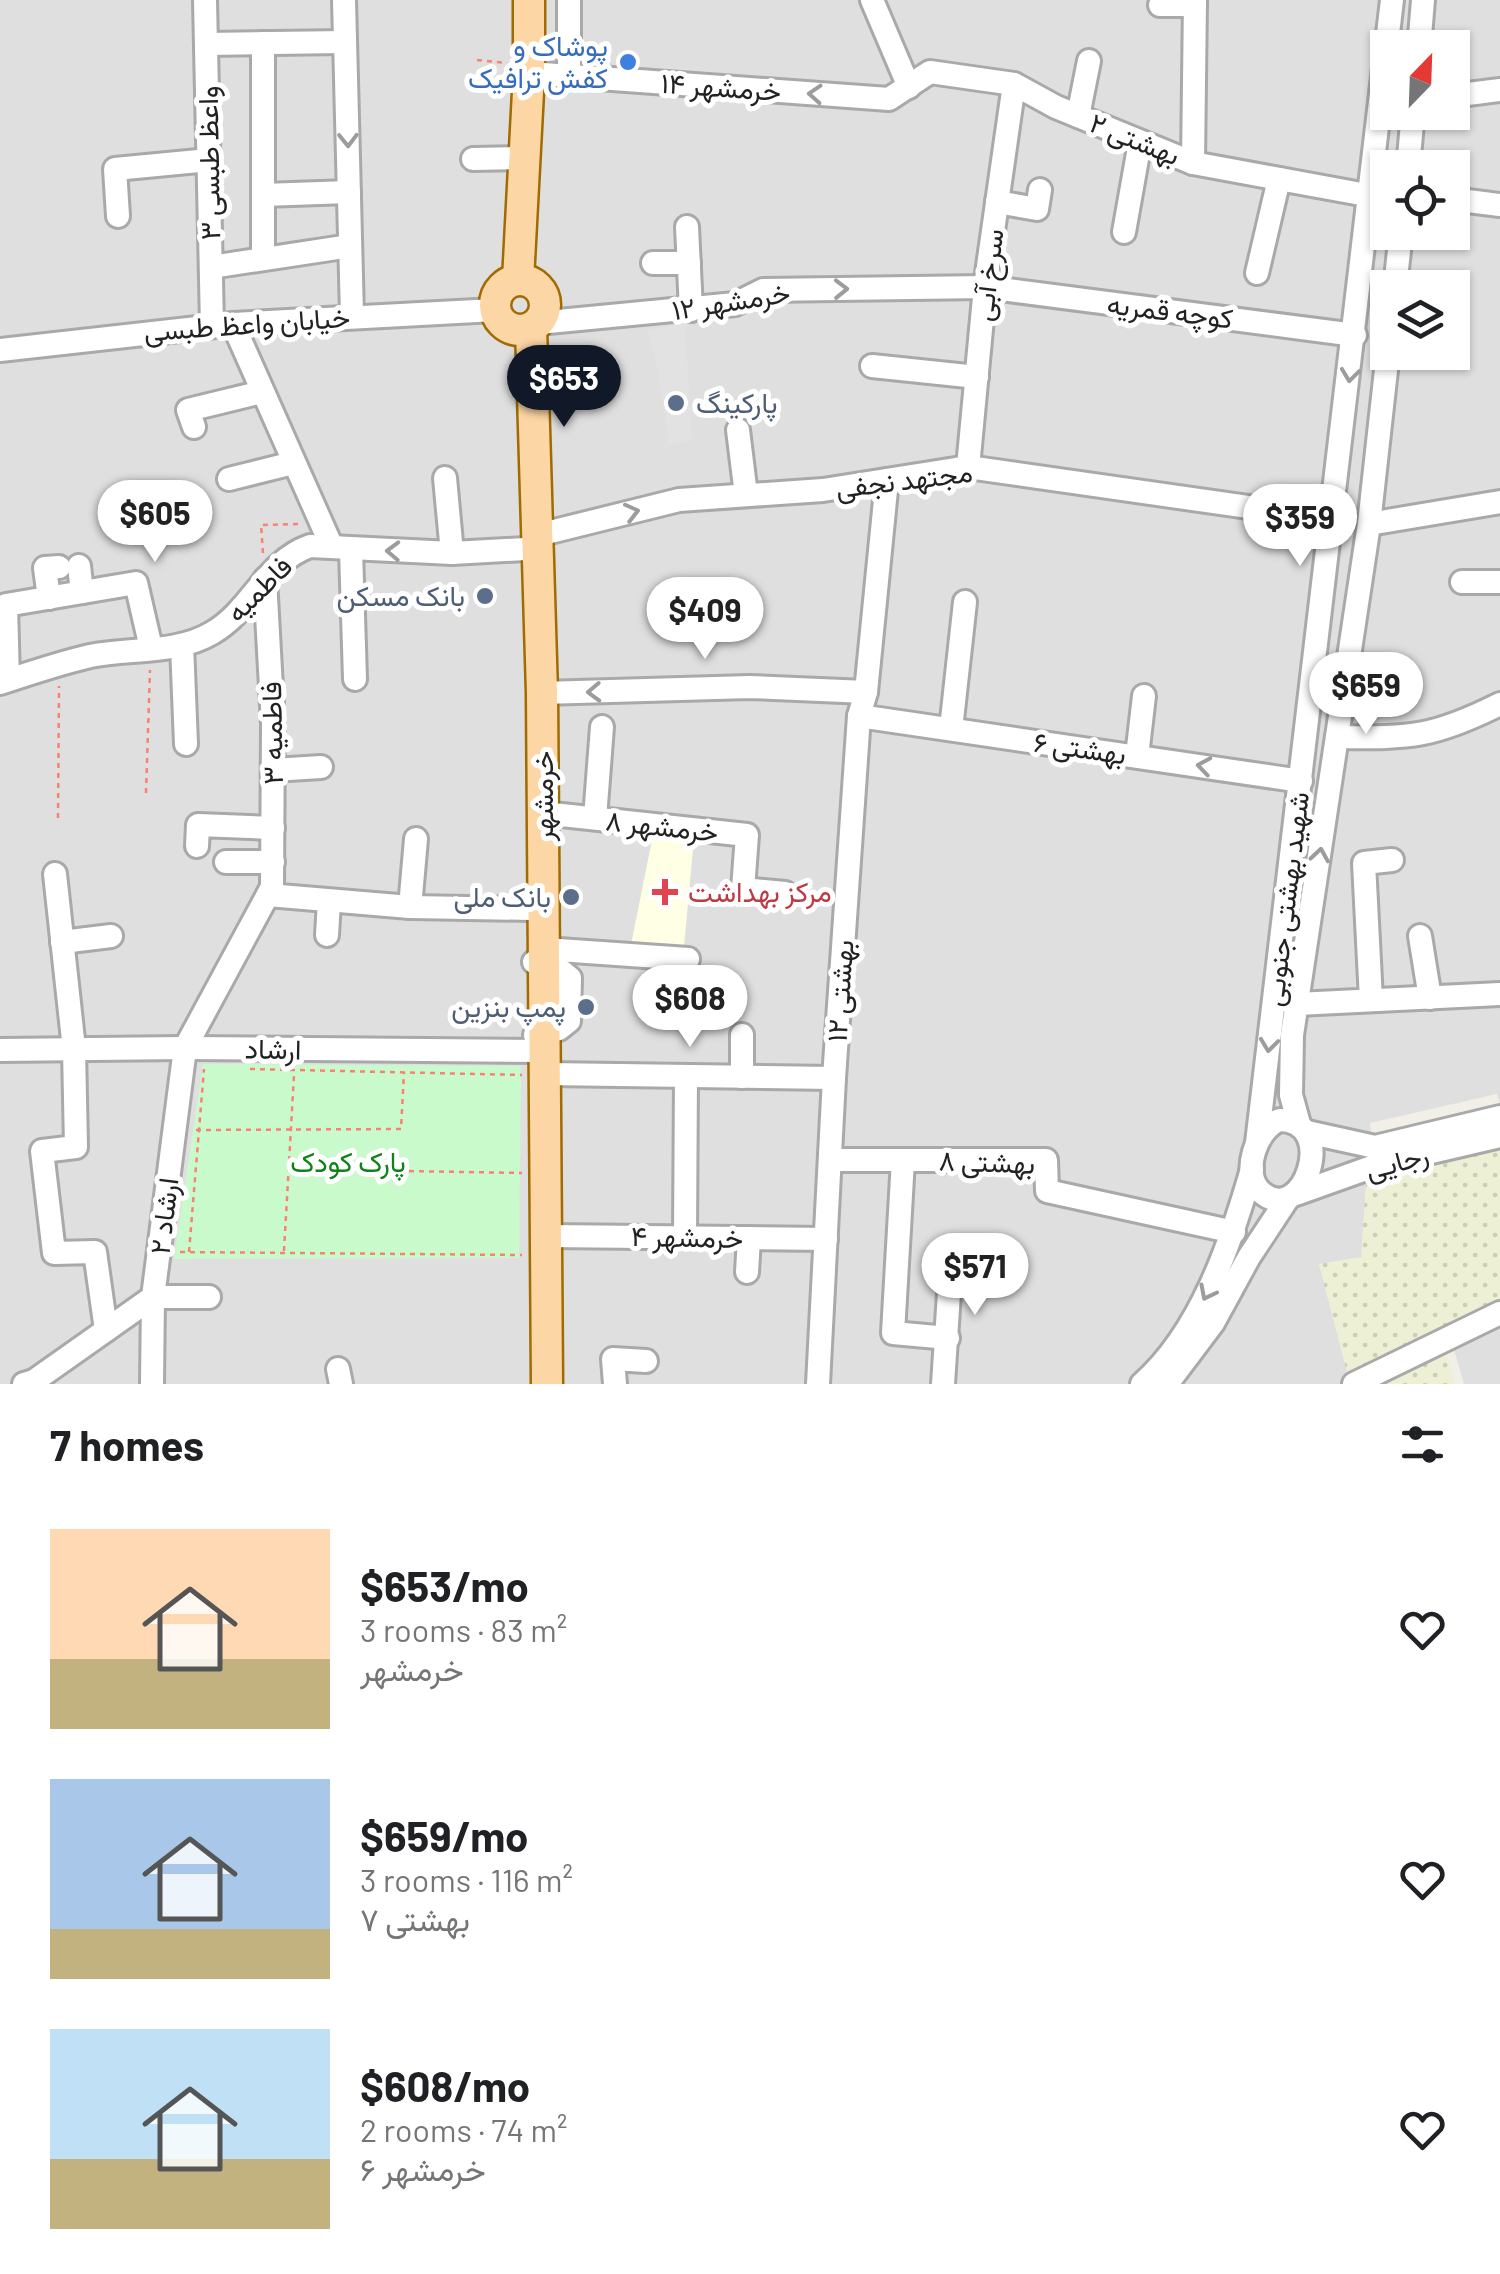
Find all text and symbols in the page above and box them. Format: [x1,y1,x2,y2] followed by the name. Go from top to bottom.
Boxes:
[468,28,608,96] place label: پوشاک و کفش ترافیک
[1370,30,1470,130] north arrow
[1370,30,1470,370] map controls
[617,51,639,73] marker: پوشاک و کفش ترافیک
[660,65,782,109] street label: خرمشهر ۱۴
[807,84,823,105] one-way arrow
[190,86,228,240] street label: واعظ طبسی ۳
[1085,105,1185,173] street label: بهشتی ۲
[337,132,358,148] one-way arrow
[1370,150,1470,250] button: locate
[964,227,1013,323] street label: سرخ آبی
[1370,270,1470,370] button: layers
[669,274,793,328] street label: خرمشهر ۱۲
[834,279,850,300] one-way arrow
[1105,285,1235,338] street label: کوچه قمریه
[143,299,351,349] street label: خیابان واعظ طبسی
[505,345,623,430] pin: $653
[529,358,599,396] text: $653
[1340,367,1361,383] one-way arrow
[696,385,777,422] place label: پارکینگ
[665,392,687,414] marker: پارکینگ
[833,454,975,506] street label: مجتهد نجفی
[96,480,214,565] pin: $605
[1241,484,1359,569] pin: $359
[120,493,190,531] text: $605
[1265,497,1335,535] text: $359
[623,502,640,523] one-way arrow
[384,540,400,561] one-way arrow
[218,548,298,628] street label: فاطمیه
[646,577,764,662] pin: $409
[336,578,465,613] place label: بانک مسکن
[474,585,496,607] marker: بانک مسکن
[669,590,741,628] text: $409
[1307,652,1425,737] pin: $659
[1331,665,1401,703] text: $659
[253,681,289,785] street label: فاطمیه ۳
[586,681,602,702] one-way arrow
[1031,724,1129,772] street label: بهشتی ۶
[525,751,561,842] street label: خرمشهر
[1196,757,1213,778] one-way arrow
[1255,790,1317,1008] street label: شهید بهشتی جنوبی
[604,802,720,850] street label: خرمشهر ۸
[1309,847,1330,864] one-way arrow
[688,874,832,910] place label: مرکز بهداشت
[453,879,551,914] place label: بانک ملی
[652,879,678,905] marker: مرکز بهداشت
[560,886,582,908] marker: بانک ملی
[818,939,862,1043] street label: بهشتی ۱۲
[631,965,749,1050] pin: $608
[654,978,726,1016] text: $608
[451,989,566,1026] place label: پمپ بنزین
[575,996,597,1018] marker: پمپ بنزین
[244,1031,302,1067] street label: ارشاد
[1259,1038,1280,1054] one-way arrow
[1361,1136,1433,1188] street label: رجایی
[938,1142,1036,1182] street label: بهشتی ۸
[290,1144,406,1181] park label: پارک کودک
[141,1176,187,1256] street label: ارشاد ۲
[631,1218,743,1256] street label: خرمشهر ۴
[916,1233,1034,1318] pin: $571
[944,1246,1006,1284] text: $571
[1200,1282,1219,1300] one-way arrow
[1395,1417,1450,1472] icon: filters
[50,1419,204,1469] text: 7 homes
[360,1560,529,1610] text: $653/mo
[130,1569,250,1689] icon: home
[1395,1602,1450,1657] icon: heart
[360,1610,567,1648] text: 3 rooms · 83 m²
[360,1649,464,1687] text: خرمشهر
[360,1810,529,1860] text: $659/mo
[130,1819,250,1939] icon: home
[1395,1852,1450,1907] icon: heart
[360,1860,573,1898] text: 3 rooms · 116 m²
[360,1899,470,1937] text: بهشتی ۷
[360,2060,530,2110] text: $608/mo
[130,2069,250,2189] icon: home
[1395,2102,1450,2157] icon: heart
[360,2110,567,2148] text: 2 rooms · 74 m²
[360,2149,486,2187] text: خرمشهر ۶

